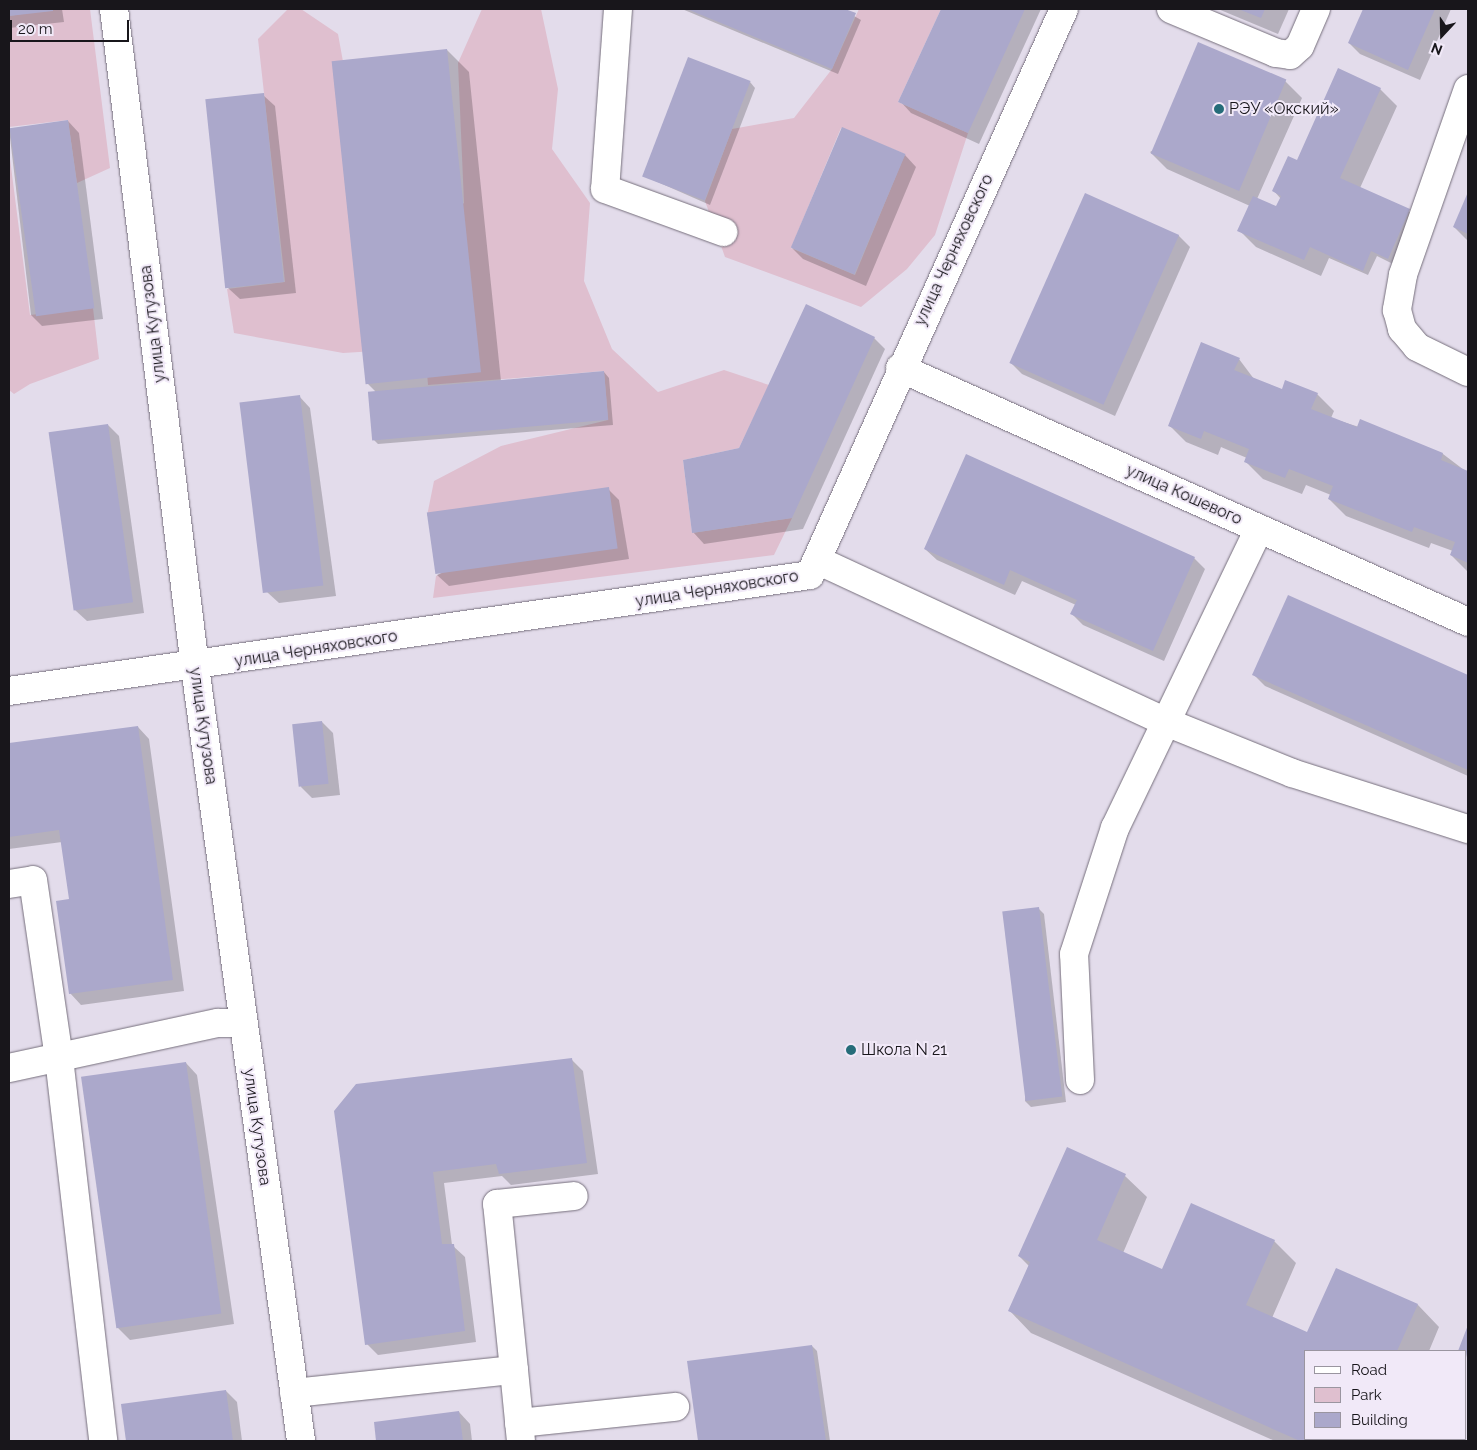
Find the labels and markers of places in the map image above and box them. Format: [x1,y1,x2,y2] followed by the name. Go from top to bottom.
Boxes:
[1229,99,1339,119] place label: РЭУ «Окский»
[1213,103,1225,115] marker: РЭУ «Окский»
[861,1040,947,1060] place label: Школа N 21
[845,1044,857,1056] marker: Школа N 21

